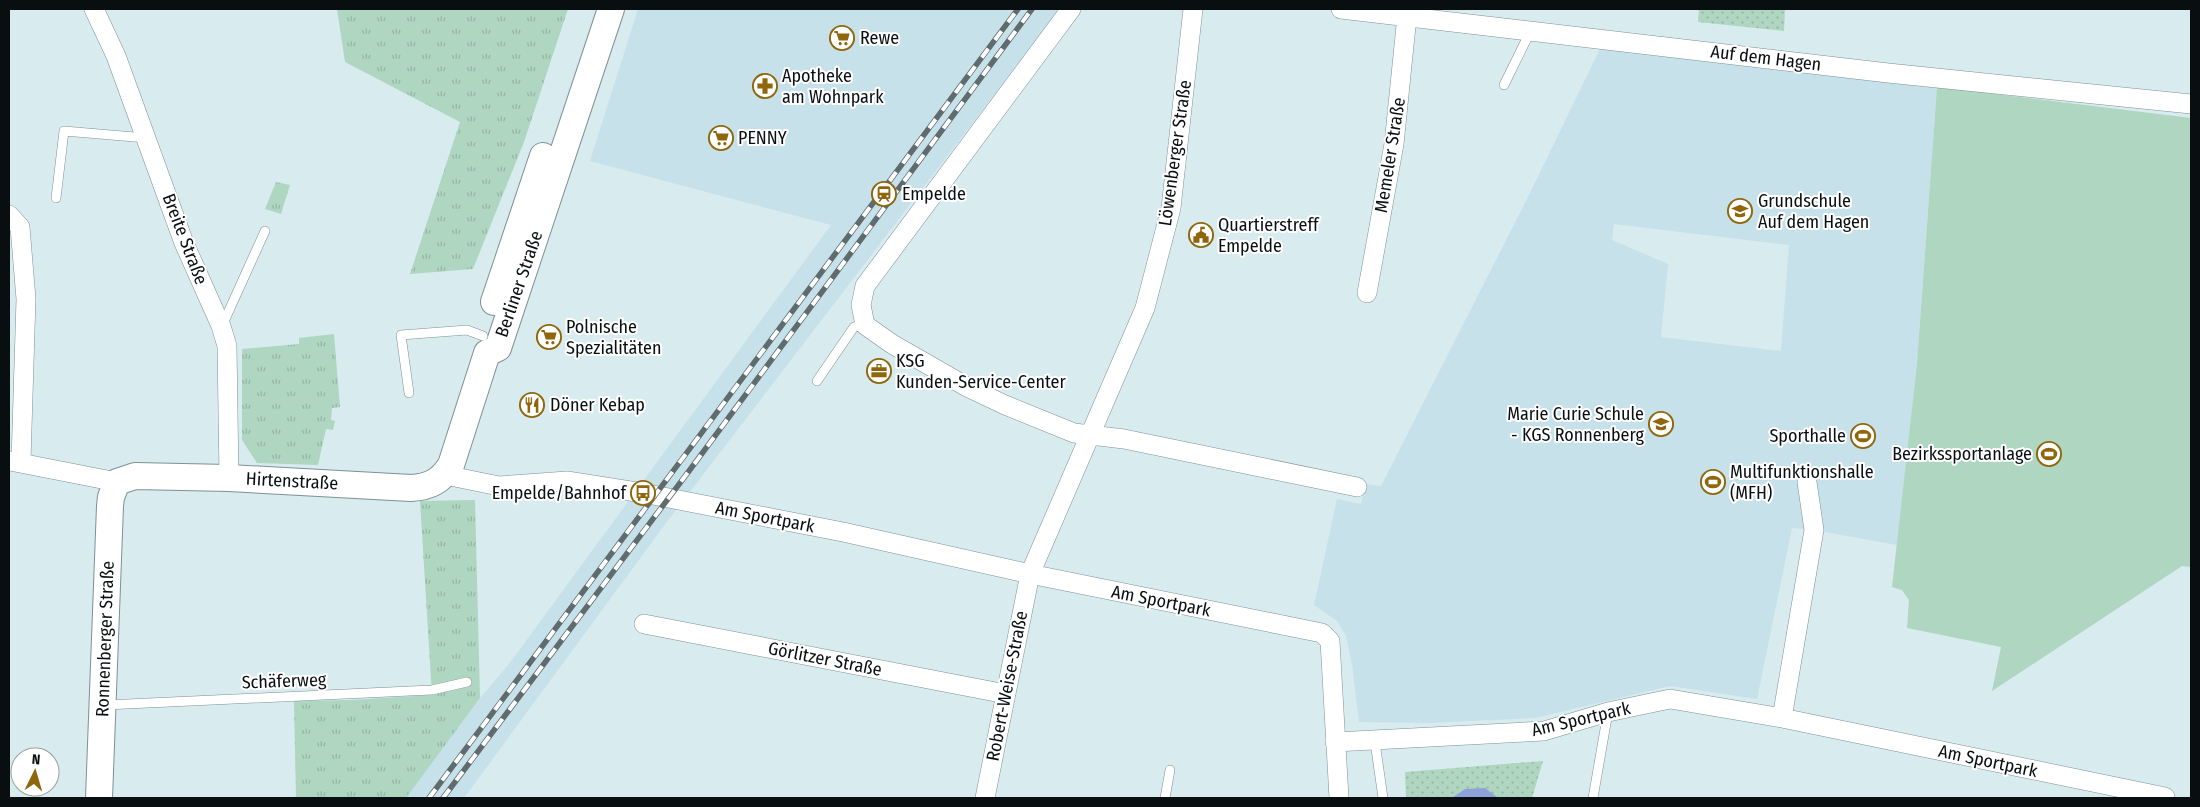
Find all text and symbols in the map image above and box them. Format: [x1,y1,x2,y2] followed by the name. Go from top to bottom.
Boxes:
[829,25,855,51] supermarket icon: Rewe
[860,27,899,49] place label: Rewe
[1709,40,1823,76] street label: Auf dem Hagen
[782,65,884,108] place label: Apotheke am Wohnpark
[752,73,778,99] pharmacy icon: Apotheke am Wohnpark
[1154,78,1196,227] street label: Löwenberger Straße
[1370,96,1410,214] street label: Memeler Straße
[708,125,734,151] supermarket icon: PENNY
[738,127,787,149] place label: PENNY
[871,181,897,207] station icon: Empelde
[902,183,966,205] place label: Empelde
[158,190,212,288] street label: Breite Straße
[1758,190,1869,233] place label: Grundschule Auf dem Hagen
[1727,198,1753,224] school or university icon: Grundschule Auf dem Hagen
[1218,214,1320,257] place label: Quartierstreff Empelde
[1188,222,1214,248] public building icon: Quartierstreff Empelde
[491,228,548,340] street label: Berliner Straße
[566,316,661,359] place label: Polnische Spezialitäten
[536,324,562,350] supermarket icon: Polnische Spezialitäten
[896,350,1066,393] place label: KSG Kunden-Service-Center
[866,358,892,384] office icon: KSG Kunden-Service-Center
[519,392,545,418] restaurant icon: Döner Kebap
[550,394,645,416] place label: Döner Kebap
[1507,403,1645,446] place label: Marie Curie Schule - KGS Ronnenberg
[1648,411,1674,437] school or university icon: Marie Curie Schule - KGS Ronnenberg
[1850,423,1876,449] sports icon: Sporthalle
[1769,425,1846,447] place label: Sporthalle
[2036,441,2062,467] sports icon: Bezirkssportanlage
[1892,443,2032,465] place label: Bezirkssportanlage
[1730,461,1874,504] place label: Multifunktionshalle (MFH)
[245,468,339,494] street label: Hirtenstraße
[1700,469,1726,495] sports icon: Multifunktionshalle (MFH)
[630,480,656,506] bus stop icon: Empelde/Bahnhof
[492,482,627,504] place label: Empelde/Bahnhof
[714,497,817,538] street label: Am Sportpark
[91,560,119,717] street label: Ronnenberger Straße
[1110,581,1213,622] street label: Am Sportpark
[982,609,1032,763] street label: Robert-Weise-Straße
[766,637,884,681] street label: Görlitzer Straße
[241,669,327,693] street label: Schäferweg
[1530,697,1633,741] street label: Am Sportpark
[1937,740,2040,782] street label: Am Sportpark
[10,747,60,797] north arrow
[31,751,41,768] text: N

